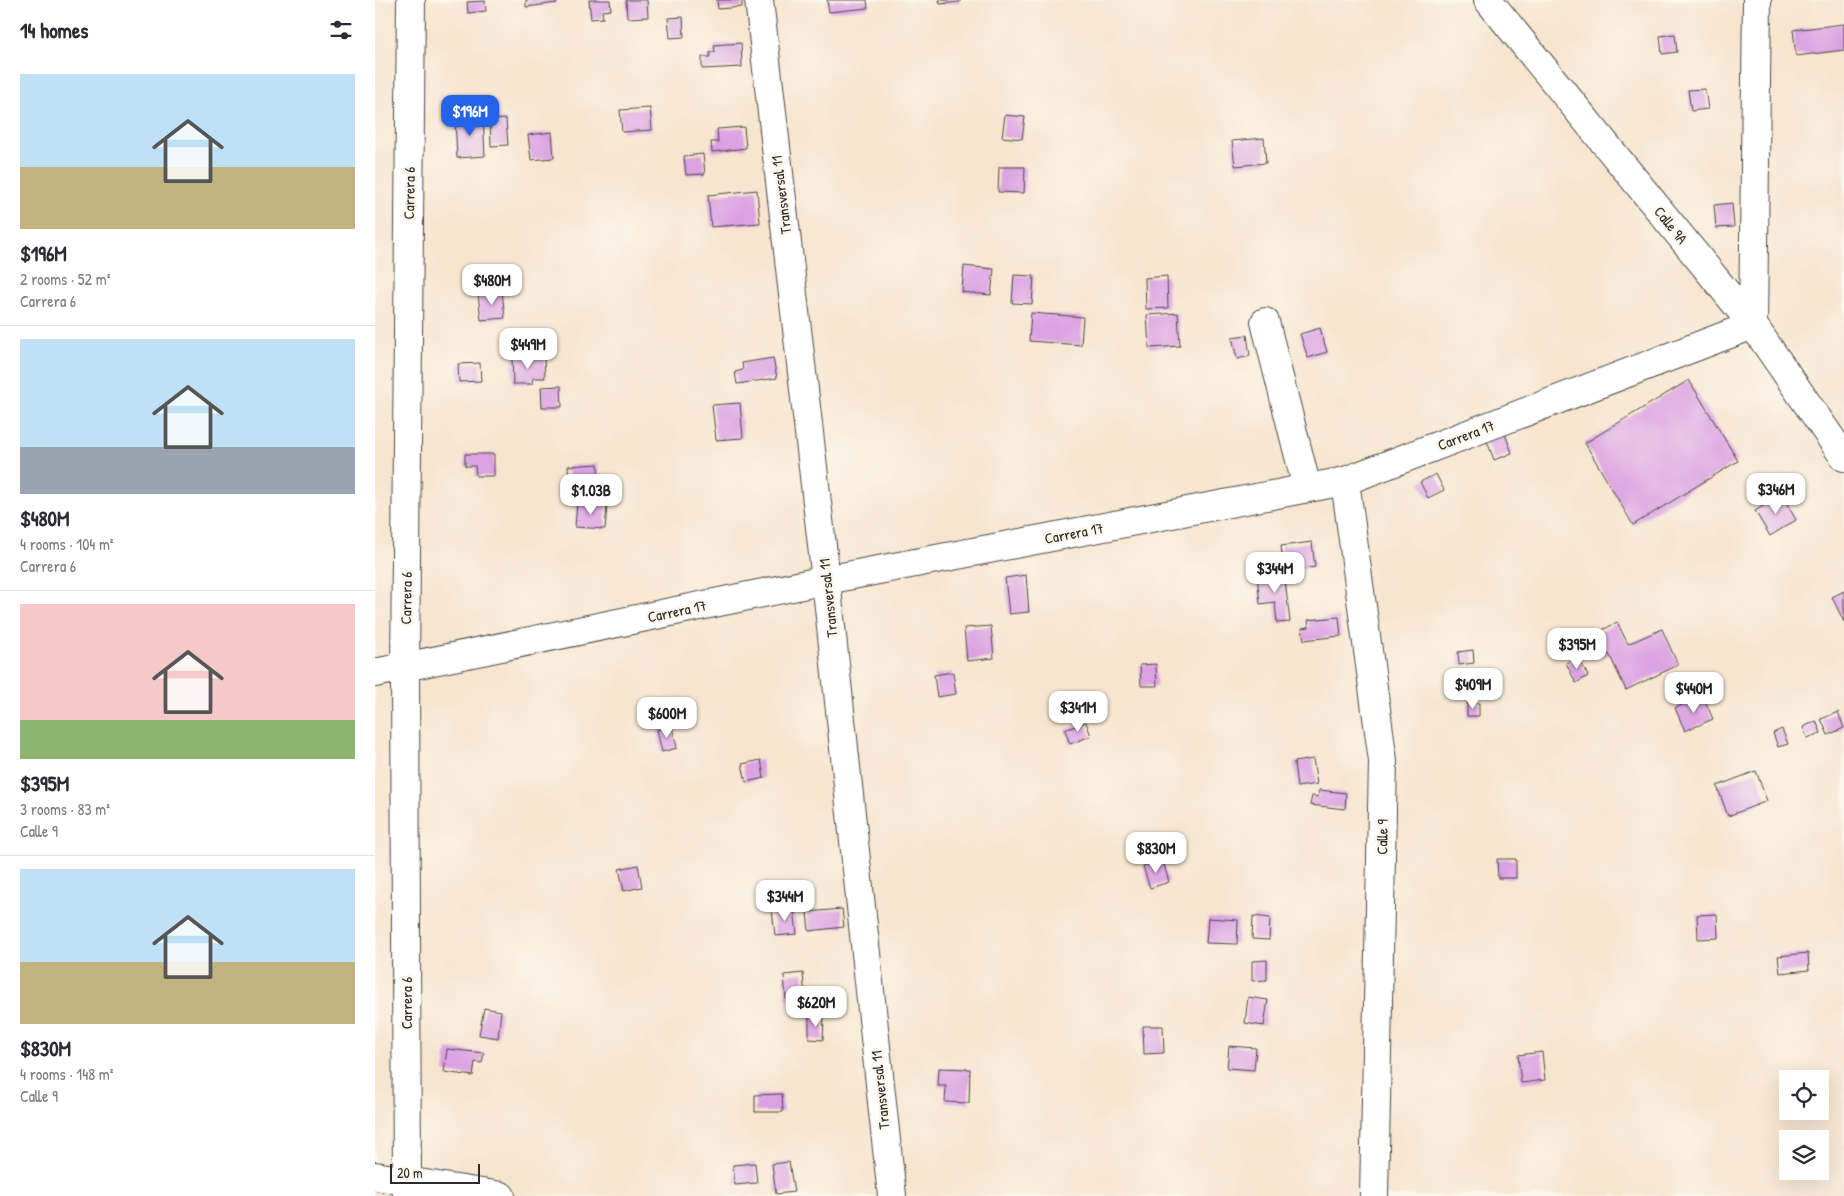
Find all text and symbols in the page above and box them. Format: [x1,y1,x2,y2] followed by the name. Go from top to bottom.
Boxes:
[20,16,88,45] text: 14 homes
[327,16,355,44] icon: filters
[435,94,505,137] pin: $196M
[452,100,488,122] text: $196M
[143,106,233,196] icon: home
[766,155,796,235] street label: Transversal 11
[398,166,420,220] street label: Carrera 6
[1649,202,1693,249] street label: Calle 9A
[20,239,67,268] text: $196M
[457,264,527,306] pin: $480M
[20,268,110,290] text: 2 rooms · 52 m²
[473,269,511,291] text: $480M
[20,290,76,312] text: Carrera 6
[493,328,563,370] pin: $449M
[510,333,546,355] text: $449M
[143,372,233,462] icon: home
[1434,415,1498,455] street label: Carrera 17
[1741,472,1811,515] pin: $346M
[550,474,632,516] pin: $1.03B
[1757,478,1795,500] text: $346M
[571,479,611,501] text: $1.03B
[20,504,70,533] text: $480M
[1043,517,1105,549] street label: Carrera 17
[20,533,114,555] text: 4 rooms · 104 m²
[1240,552,1310,594] pin: $344M
[20,555,76,577] text: Carrera 6
[1257,557,1293,579] text: $344M
[813,558,843,638] street label: Transversal 11
[395,571,417,625] street label: Carrera 6
[646,595,708,627] street label: Carrera 17
[1542,628,1612,670] pin: $395M
[1558,633,1596,655] text: $395M
[143,637,233,727] icon: home
[1438,668,1508,710] pin: $409M
[1659,672,1729,714] pin: $440M
[1455,673,1491,695] text: $409M
[1676,677,1712,699] text: $440M
[1043,690,1113,733] pin: $341M
[632,696,702,739] pin: $600M
[1060,696,1096,718] text: $341M
[648,702,686,724] text: $600M
[20,769,69,798] text: $395M
[20,798,110,820] text: 3 rooms · 83 m²
[1371,819,1393,855] street label: Calle 9
[20,820,58,842] text: Calle 9
[1121,832,1191,874] pin: $830M
[1137,837,1175,859] text: $830M
[750,880,820,922] pin: $344M
[767,885,803,907] text: $344M
[143,902,233,992] icon: home
[396,977,417,1029] street label: Carrera 6
[781,986,851,1028] pin: $620M
[797,991,835,1013] text: $620M
[20,1034,71,1063] text: $830M
[865,1050,895,1130] street label: Transversal 11
[20,1063,113,1085] text: 4 rooms · 148 m²
[1779,1070,1829,1180] map controls
[1779,1070,1829,1120] button: locate
[20,1085,58,1107] text: Calle 9
[1779,1130,1829,1180] button: layers
[390,1161,480,1184] scale bar
[397,1163,423,1182] text: 20 m

